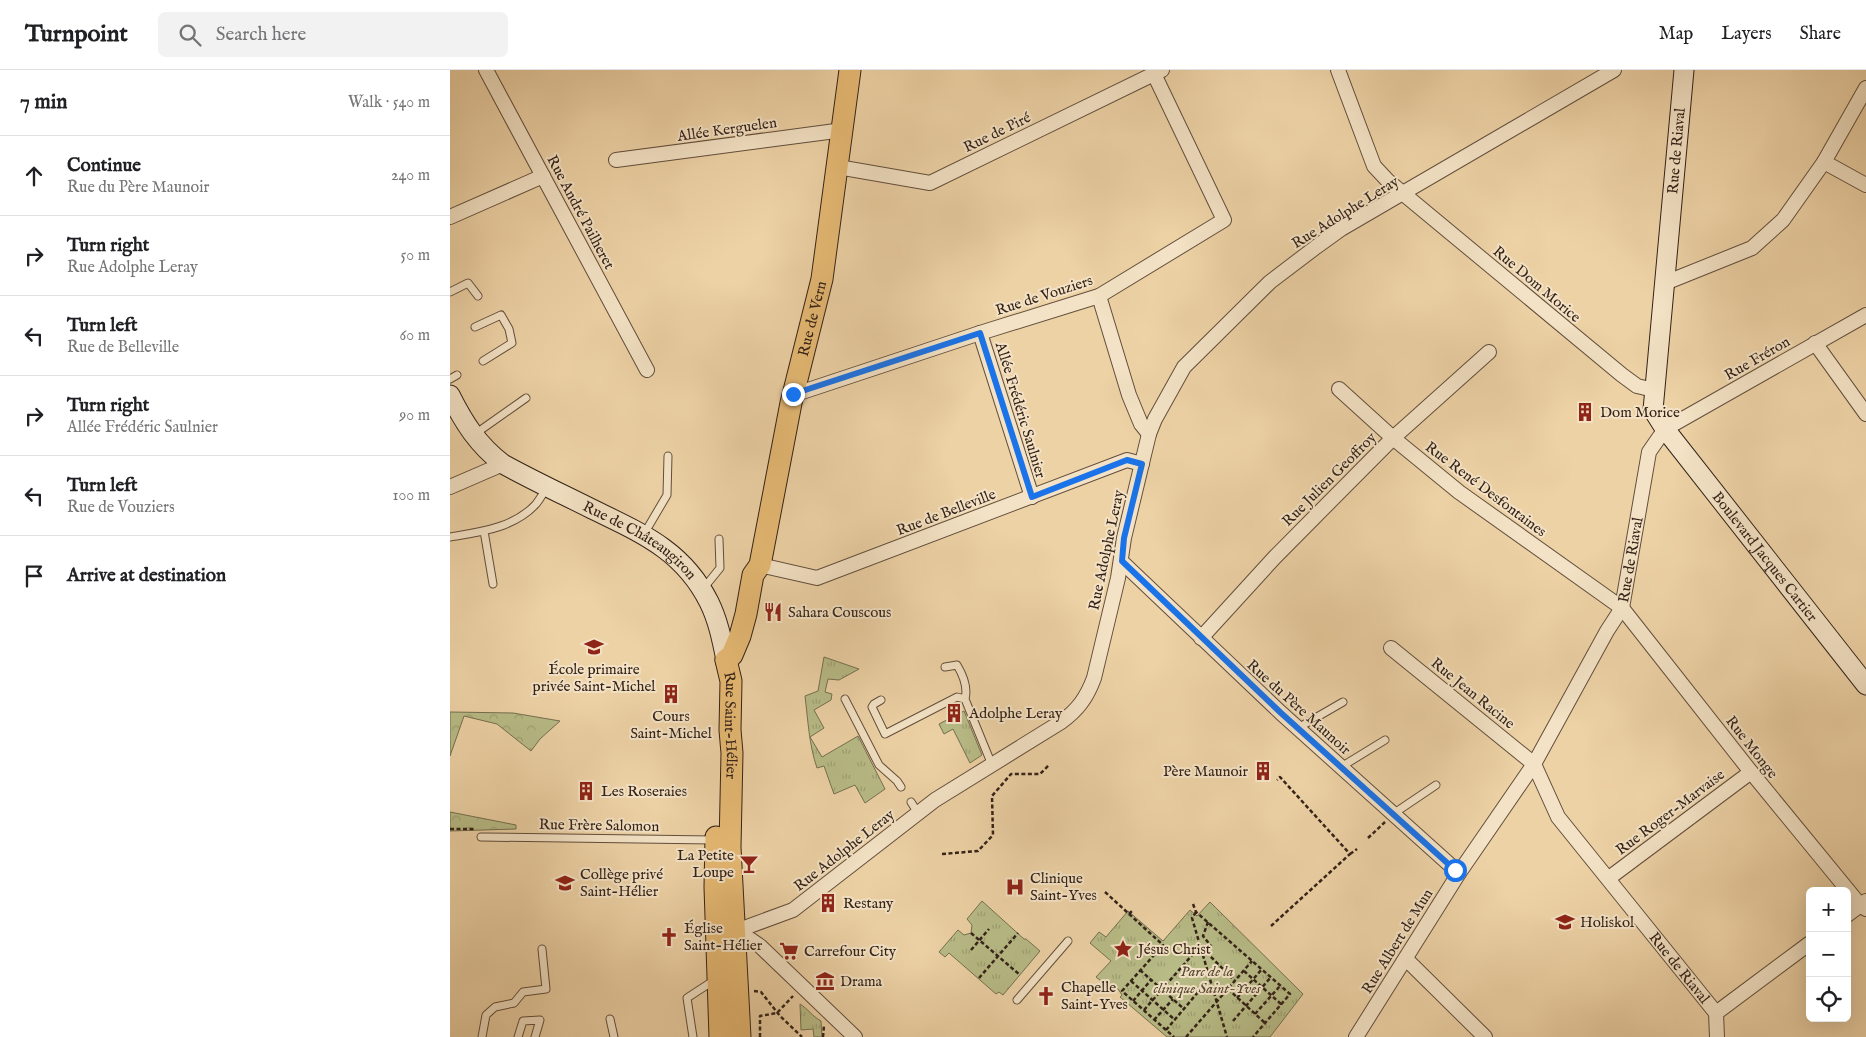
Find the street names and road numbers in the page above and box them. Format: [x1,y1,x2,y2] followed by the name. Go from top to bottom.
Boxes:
[1663,106,1690,195] street label: Rue de Riaval
[960,108,1034,157] street label: Rue de Piré
[675,113,778,146] street label: Allée Kerguelen
[542,152,619,273] street label: Rue André Pailheret
[1288,172,1403,253] street label: Rue Adolphe Leray
[1489,242,1585,327] street label: Rue Dom Morice
[993,271,1095,320] street label: Rue de Vouziers
[794,279,831,358] street label: Rue de Vern
[1721,332,1793,385] street label: Rue Fréron
[990,339,1050,481] street label: Allée Frédéric Saulnier
[1278,428,1381,530] street label: Rue Julien Geoffroy
[1421,438,1550,541] street label: Rue René Desfontaines
[894,485,999,540] street label: Rue de Belleville
[1084,488,1129,612] street label: Rue Adolphe Leray
[1708,488,1822,626] street label: Boulevard Jacques Cartier
[580,497,701,584] street label: Rue de Châteaugiron
[1614,515,1648,604] street label: Rue de Riaval
[1427,654,1519,733] street label: Rue Jean Racine
[1243,656,1355,759] street label: Rue du Père Maunoir
[719,670,741,780] street label: Rue Saint-Hélier
[1721,712,1782,783] street label: Rue Monge
[1612,765,1729,860] street label: Rue Roger-Marvaise
[790,805,899,896] street label: Rue Adolphe Leray
[539,815,659,836] street label: Rue Frère Salomon
[1358,885,1437,997] street label: Rue Albert de Mun
[1645,929,1714,1008] street label: Rue de Riaval

